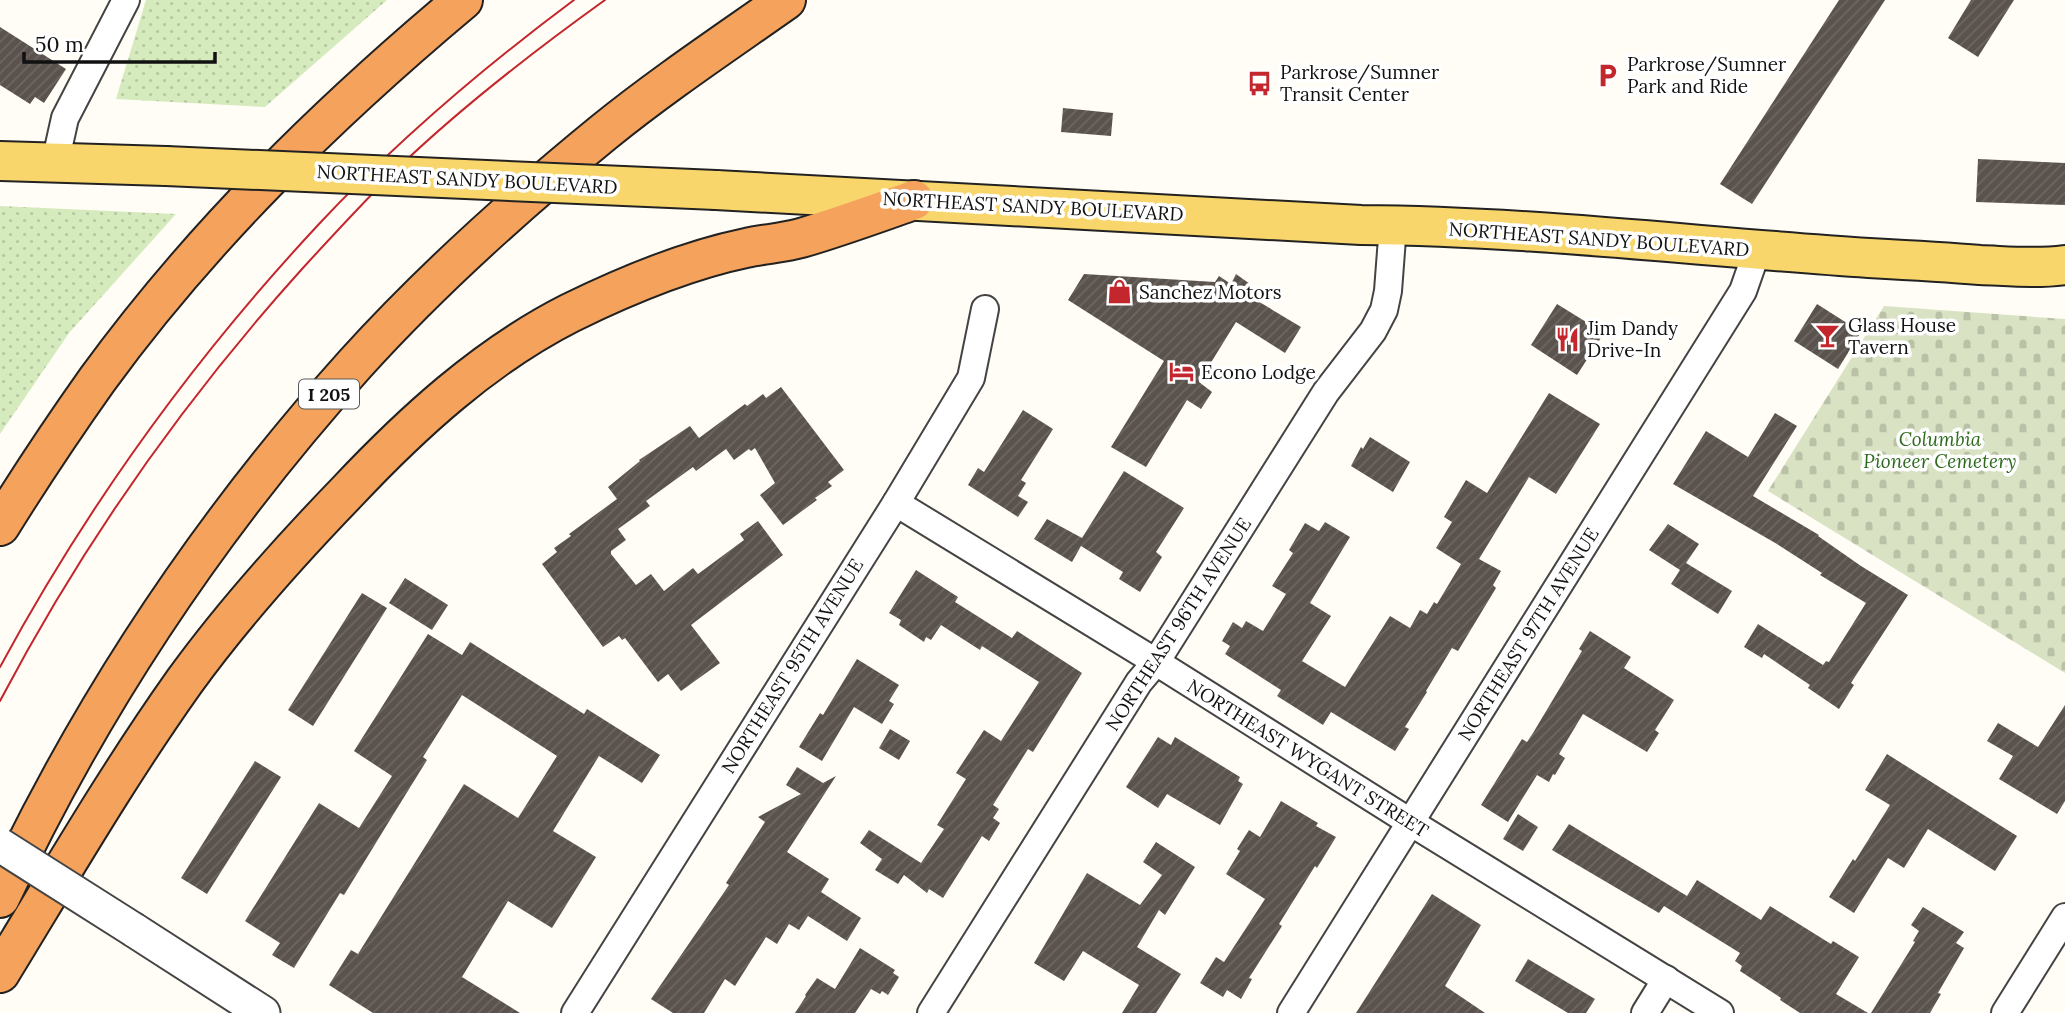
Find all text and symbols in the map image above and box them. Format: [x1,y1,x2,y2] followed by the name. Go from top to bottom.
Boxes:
[24,21,215,65] scale bar
[35,31,84,58] text: 50 m
[1627,52,1787,98] place label: Parkrose/Sumner Park and Ride
[1280,60,1440,106] place label: Parkrose/Sumner Transit Center
[1593,61,1621,89] parking icon: Parkrose/Sumner Park and Ride
[1246,69,1274,97] bus stop icon: Parkrose/Sumner Transit Center
[316,159,618,199] street label: NORTHEAST SANDY BOULEVARD
[882,186,1184,226] street label: NORTHEAST SANDY BOULEVARD
[1448,217,1750,261] street label: NORTHEAST SANDY BOULEVARD
[1105,278,1133,306] shop icon: Sanchez Motors
[1139,280,1282,304] place label: Sanchez Motors
[1848,313,1956,359] place label: Glass House Tavern
[1586,316,1678,362] place label: Jim Dandy Drive-In
[1814,322,1842,350] bar icon: Glass House Tavern
[1553,325,1581,353] restaurant icon: Jim Dandy Drive-In
[1167,358,1195,386] hotel icon: Econo Lodge
[1201,360,1316,384] place label: Econo Lodge
[299,380,359,408] road number: I 205
[1863,427,2017,473] park label: Columbia Pioneer Cemetery
[1100,513,1256,735] street label: NORTHEAST 96TH AVENUE
[1452,523,1604,745] street label: NORTHEAST 97TH AVENUE
[716,554,868,778] street label: NORTHEAST 95TH AVENUE
[1183,674,1433,842] street label: NORTHEAST WYGANT STREET

